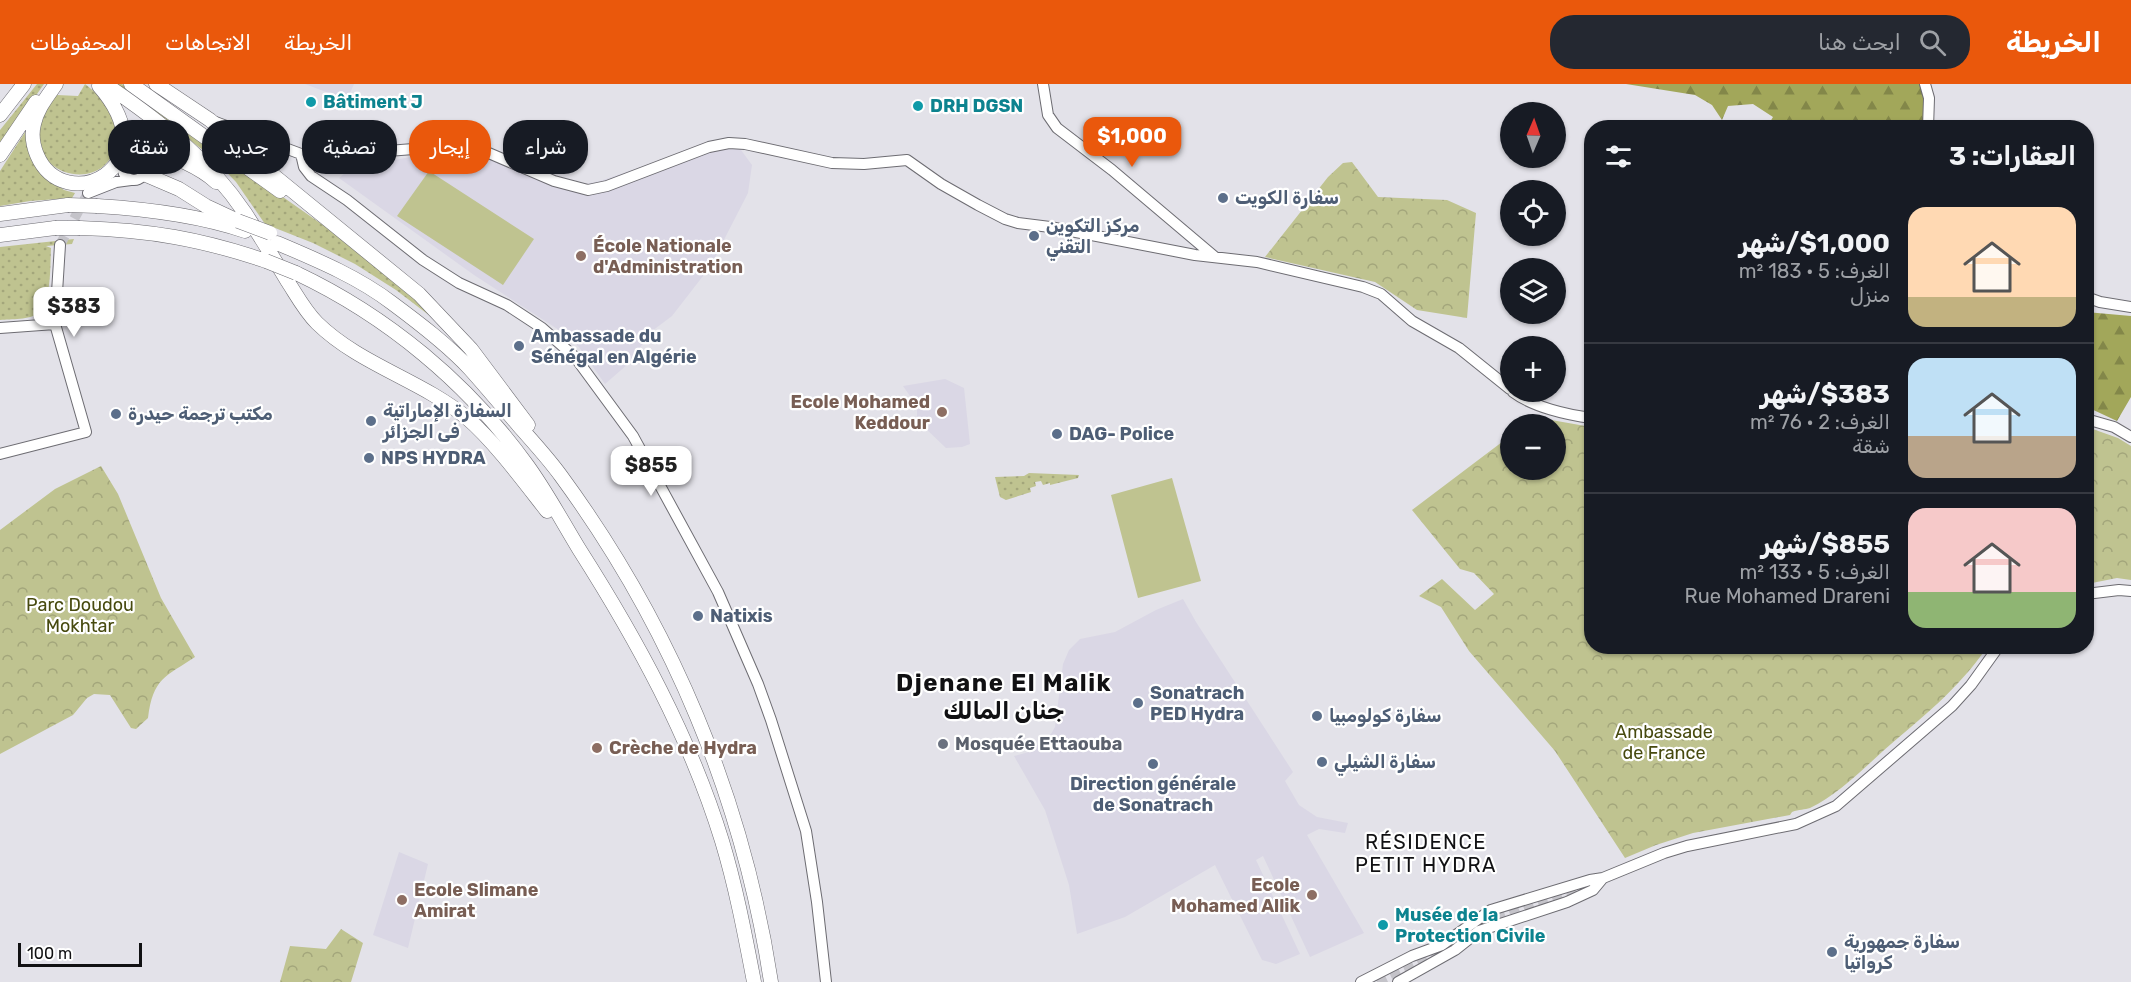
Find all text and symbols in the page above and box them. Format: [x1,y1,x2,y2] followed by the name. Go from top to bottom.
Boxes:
[1550,15,1970,69] search box
[1916,26,1949,59] icon: search
[2006,26,2101,59] text: الخريطة
[1818,29,1901,56] text: ابحث هنا
[30,30,132,55] text: المحفوظات
[165,30,251,55] text: الاتجاهات
[284,30,352,55] text: الخريطة
[323,91,423,113] place label: Bâtiment J
[304,95,318,109] marker: Bâtiment J
[930,95,1023,117] place label: DRH DGSN
[911,99,925,113] marker: DRH DGSN
[1500,102,1566,168] north arrow
[1500,102,1566,480] map controls
[1083,117,1181,168] pin: $1,000
[108,120,190,174] chip: شقة
[202,120,290,174] chip: جديد
[302,120,397,174] chip: تصفية
[409,120,491,174] chip: إيجار
[503,120,588,174] chip: شراء
[1097,124,1167,148] text: $1,000
[1602,140,1635,173] icon: filters
[1949,141,2076,172] text: العقارات: 3
[1500,180,1566,246] button: locate
[1235,187,1339,209] place label: سفارة الكويت
[1216,191,1230,205] marker: سفارة الكويت
[1046,215,1140,261] place label: مركز التكوين التقني
[1739,228,1890,259] text: $1,000/شهر
[1027,229,1041,243] marker: مركز التكوين التقني
[1956,231,2028,303] icon: home
[593,235,743,278] place label: École Nationale d'Administration
[574,249,588,263] marker: École Nationale d'Administration
[1500,258,1566,324] button: layers
[1739,259,1890,283] text: الغرف: 5 · 183 m²
[1850,283,1890,307] text: منزل
[38,287,110,338] pin: $383
[47,294,101,318] text: $383
[531,325,697,368] place label: Ambassade du Sénégal en Algérie
[1500,336,1566,402] button: +
[512,339,526,353] marker: Ambassade du Sénégal en Algérie
[1760,379,1890,410] text: $383/شهر
[1956,382,2028,454] icon: home
[790,391,930,434] place label: Ecole Mohamed Keddour
[382,400,512,443] place label: السفارة الإماراتية فى الجزائر
[128,403,273,425] place label: مكتب ترجمة حيدرة
[935,405,949,419] marker: Ecole Mohamed Keddour
[109,407,123,421] marker: مكتب ترجمة حيدرة
[1750,410,1890,434] text: الغرف: 2 · 76 m²
[364,414,378,428] marker: السفارة الإماراتية فى الجزائر
[1500,414,1566,480] button: −
[1069,423,1175,445] place label: DAG- Police
[1050,427,1064,441] marker: DAG- Police
[1852,434,1890,458] text: شقة
[615,446,687,497] pin: $855
[381,447,486,469] place label: NPS HYDRA
[362,451,376,465] marker: NPS HYDRA
[625,453,677,477] text: $855
[1761,529,1890,560] text: $855/شهر
[1956,532,2028,604] icon: home
[1739,560,1890,584] text: الغرف: 5 · 133 m²
[1685,584,1890,608] text: Rue Mohamed Drareni
[26,594,134,637] park label: Parc Doudou Mokhtar
[710,605,773,627] place label: Natixis
[691,609,705,623] marker: Natixis
[896,669,1112,725] district label: Djenane El Malik جنان المالك
[1150,682,1244,725] place label: Sonatrach PED Hydra
[1131,696,1145,710] marker: Sonatrach PED Hydra
[1329,705,1441,727] place label: سفارة كولومبيا
[1310,709,1324,723] marker: سفارة كولومبيا
[1615,721,1713,764] park label: Ambassade de France
[955,733,1122,755] place label: Mosquée Ettaouba
[609,737,757,759] place label: Crèche de Hydra
[936,737,950,751] marker: Mosquée Ettaouba
[590,741,604,755] marker: Crèche de Hydra
[1334,751,1436,776] place label: سفارة الشيلي
[1315,755,1329,769] marker: سفارة الشيلي
[1146,757,1160,771] marker: Direction générale de Sonatrach
[1070,773,1236,816] place label: Direction générale de Sonatrach
[1355,830,1497,877] district label: RÉSIDENCE PETIT HYDRA
[1171,874,1300,917] place label: Ecole Mohamed Allik
[414,879,539,922] place label: Ecole Slimane Amirat
[1305,888,1319,902] marker: Ecole Mohamed Allik
[395,893,409,907] marker: Ecole Slimane Amirat
[1395,904,1546,947] place label: Musée de la Protection Civile
[1376,918,1390,932] marker: Musée de la Protection Civile
[1844,931,1960,974] place label: سفارة جمهورية كرواتيا
[18,940,142,968] scale bar
[27,944,72,963] text: 100 m
[1825,945,1839,959] marker: سفارة جمهورية كرواتيا

